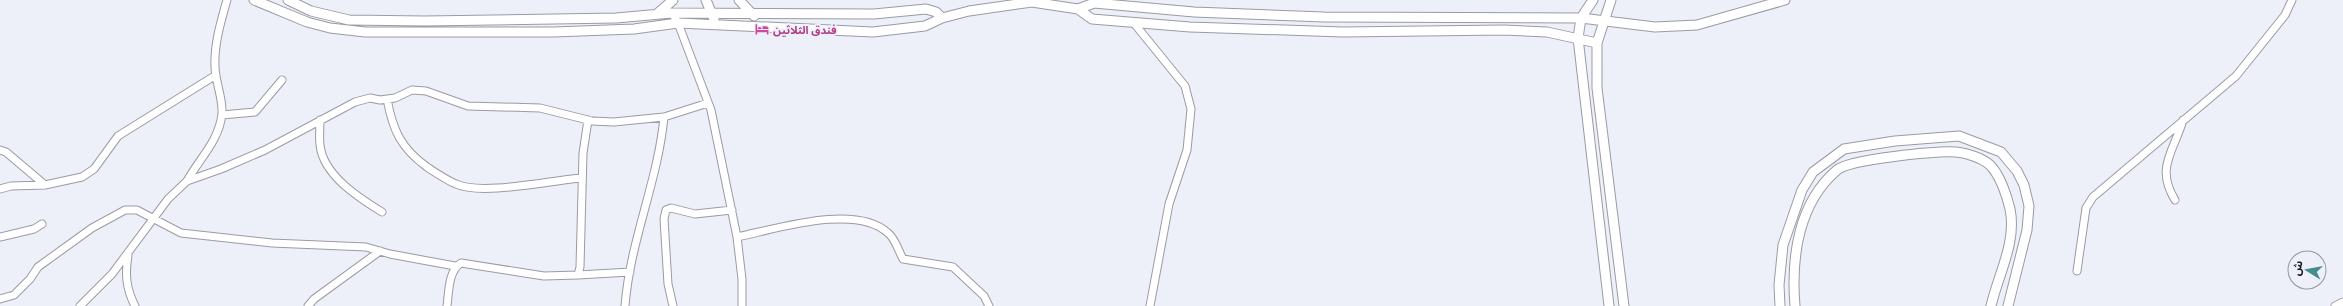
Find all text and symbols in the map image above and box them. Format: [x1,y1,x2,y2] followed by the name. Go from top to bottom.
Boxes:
[754,21,770,37] hotel icon: فندق الثلاثين
[773,23,837,37] place label: فندق الثلاثين
[2287,250,2327,290] north arrow
[2289,259,2305,277] text: ش

